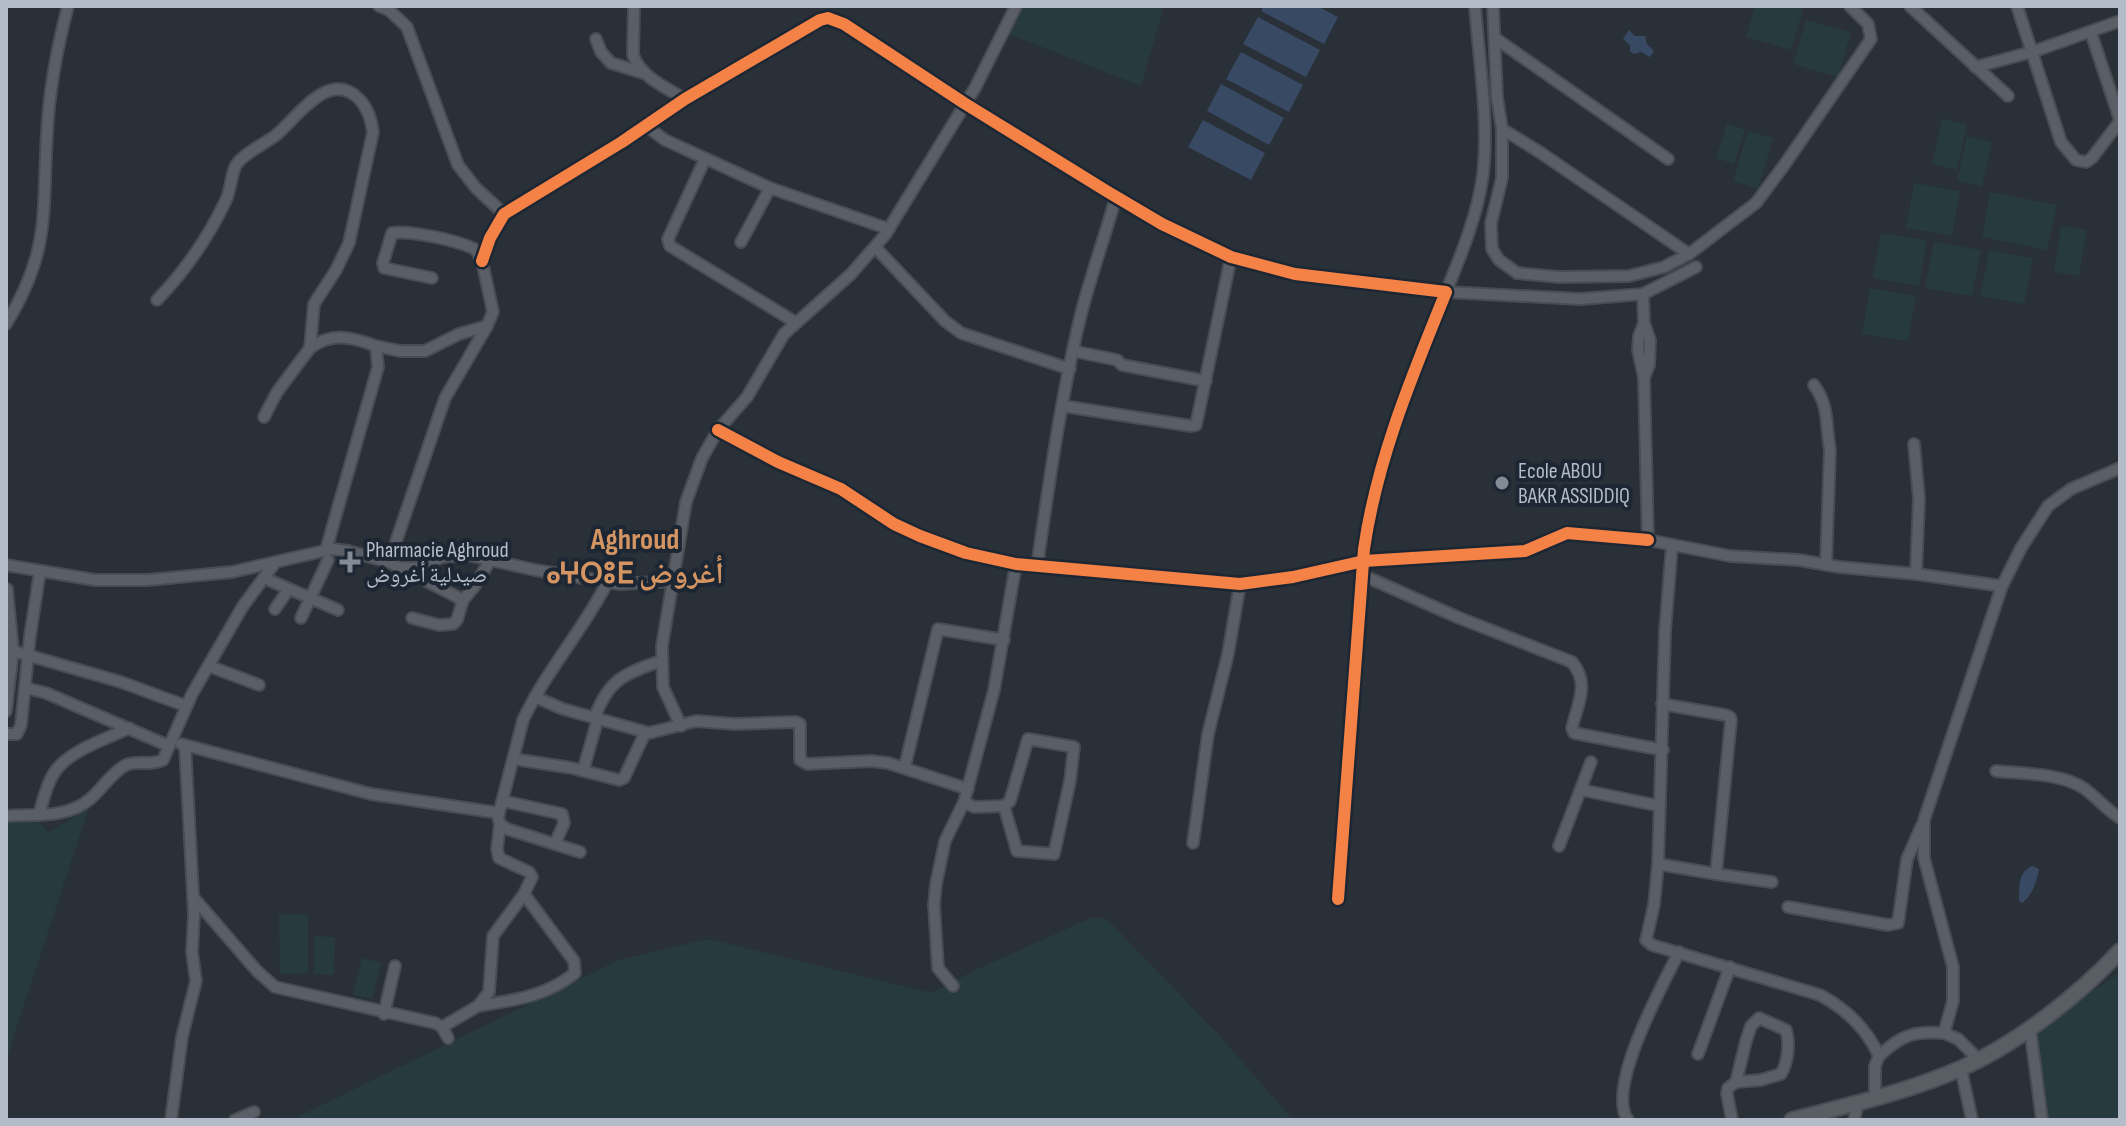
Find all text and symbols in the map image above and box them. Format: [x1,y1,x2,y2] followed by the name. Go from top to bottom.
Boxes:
[1518,458,1630,510] place label: Ecole ABOU BAKR ASSIDDIQ
[1493,474,1511,492] marker: Ecole ABOU BAKR ASSIDDIQ
[546,522,724,592] district label: Aghroud ⴰⵖⵔⵓⴹ أغروض
[366,537,509,589] place label: Pharmacie Aghroud صيدلية أغروض
[341,553,359,571] marker: Pharmacie Aghroud صيدلية أغروض

